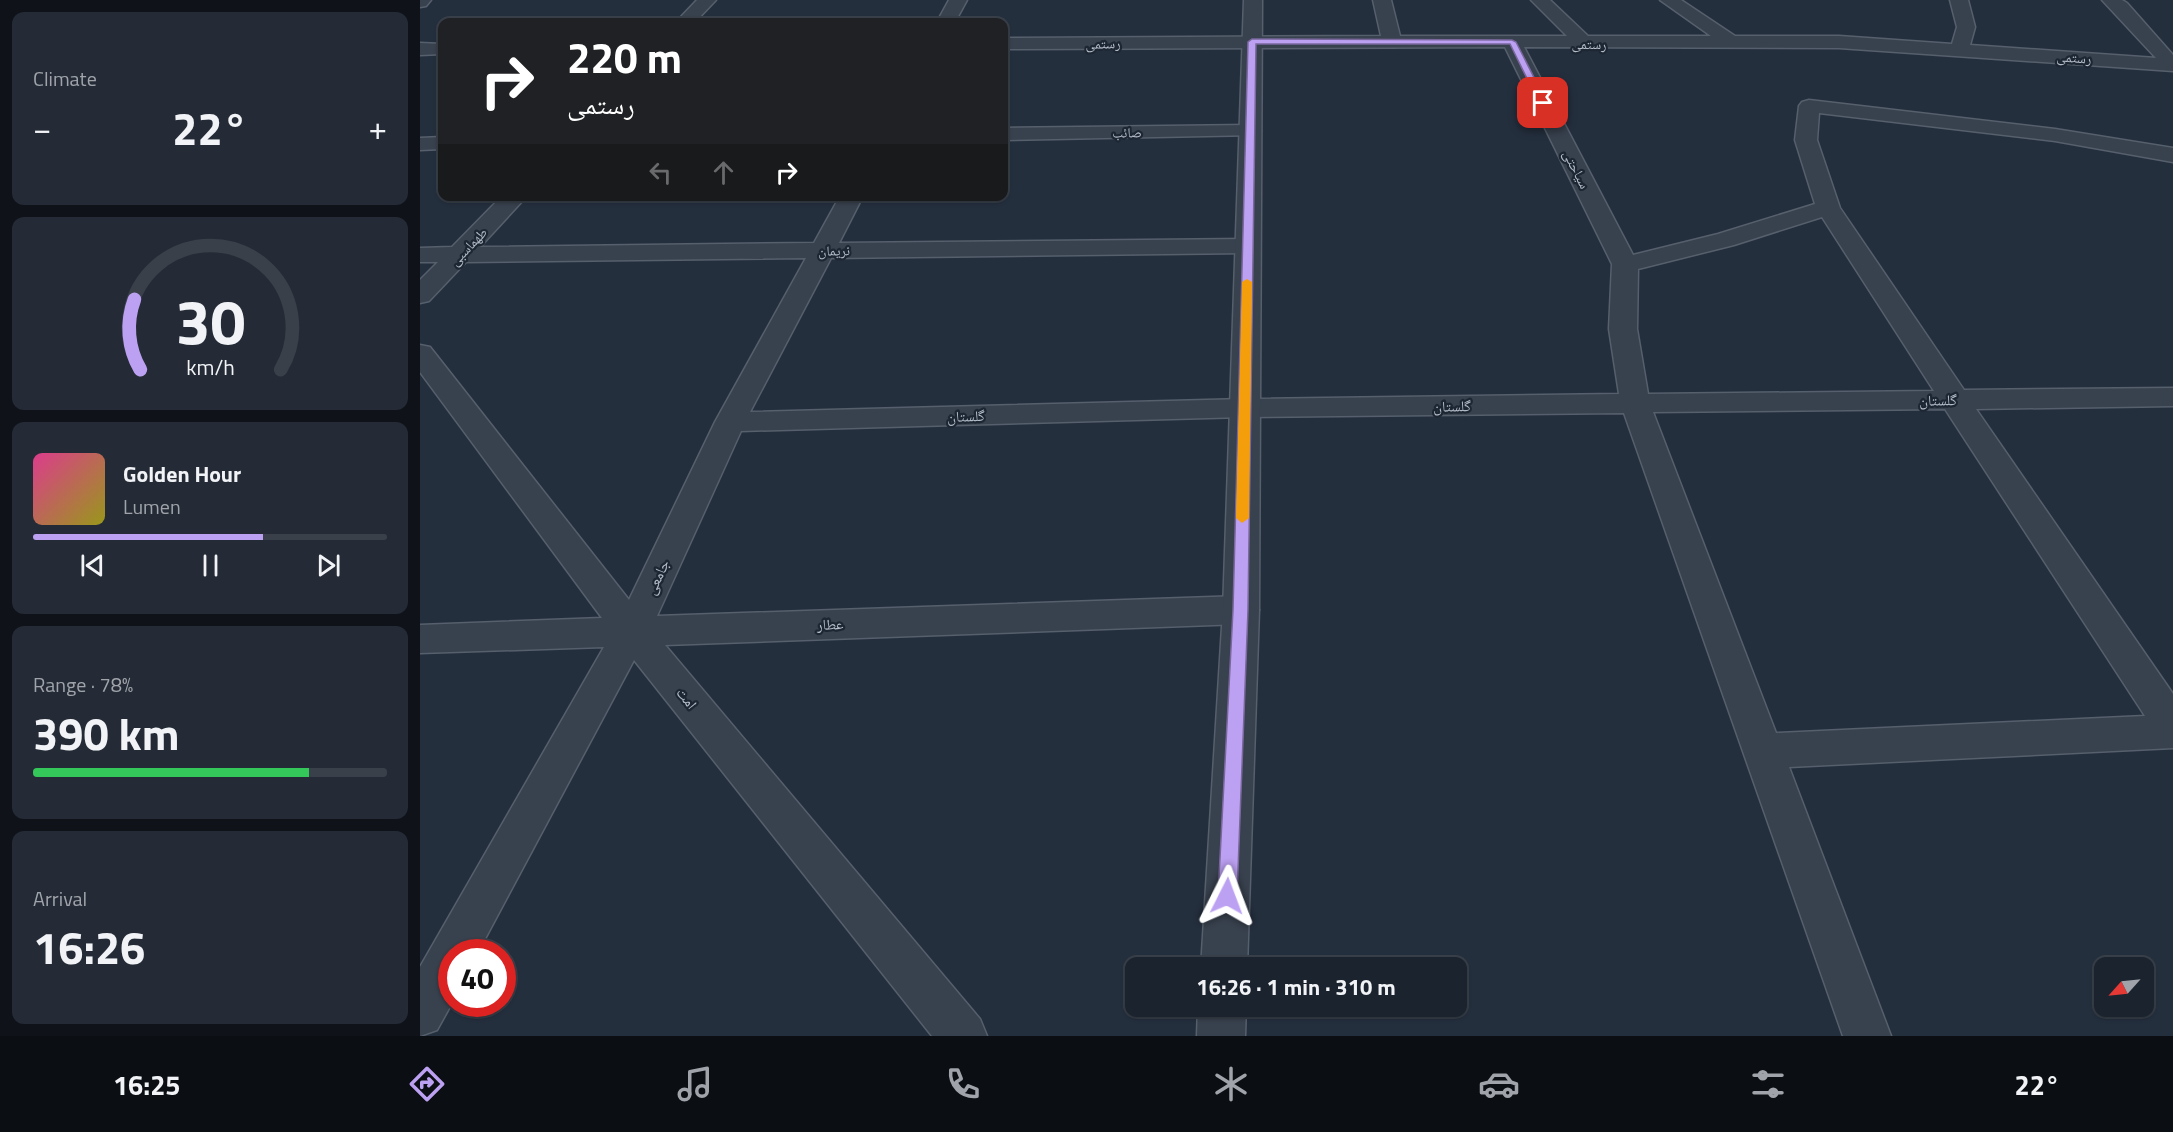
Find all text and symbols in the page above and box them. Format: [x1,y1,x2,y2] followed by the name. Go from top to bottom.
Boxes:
[567,25,682,89] text: 220 m
[1085,32,1121,54] street label: رستمی
[1571,33,1607,54] street label: رستمی
[468,42,546,120] icon: right
[2056,45,2092,69] street label: رستمی
[33,63,97,94] text: Climate
[1517,77,1568,128] pin
[567,83,635,124] text: رستمی
[1526,86,1559,119] icon: arrive
[172,94,248,162] text: 22°
[33,103,51,153] text: −
[369,103,387,153] text: +
[1112,121,1142,143] street label: صائب
[1558,146,1596,192] street label: سیاحتی
[644,156,677,189] icon: left
[707,156,740,189] icon: ahead
[770,156,803,189] icon: right
[444,222,492,270] street label: طهماسبی
[818,239,850,261] street label: نریمان
[175,273,245,368] text: 30
[186,352,234,384] text: km/h
[1919,388,1957,412] street label: گلستان
[1433,394,1471,418] street label: گلستان
[947,404,986,428] street label: گلستان
[123,457,241,491] text: Golden Hour
[123,491,181,522] text: Lumen
[76,549,109,582] icon: previous
[194,549,227,582] icon: pause
[312,549,345,582] icon: next
[639,555,675,598] street label: جامعی
[815,612,844,636] street label: عطار
[33,669,133,700] text: Range · 78%
[671,682,703,714] street label: امت
[33,699,179,767] text: 390 km
[1195,864,1259,928] position arrow
[33,883,87,914] text: Arrival
[33,913,145,981] text: 16:26
[438,939,516,1017] speed limit sign: 40
[2094,957,2154,1017] north arrow
[2094,957,2154,1017] map controls
[1196,970,1396,1004] text: 16:26 · 1 min · 310 m
[406,1063,448,1105] icon: directions
[674,1063,716,1105] icon: music
[942,1063,984,1105] icon: phone
[1210,1063,1252,1105] icon: climate
[1478,1063,1520,1105] icon: car
[1747,1063,1789,1105] icon: filters
[113,1064,180,1105] text: 16:25
[2015,1064,2060,1105] text: 22°

